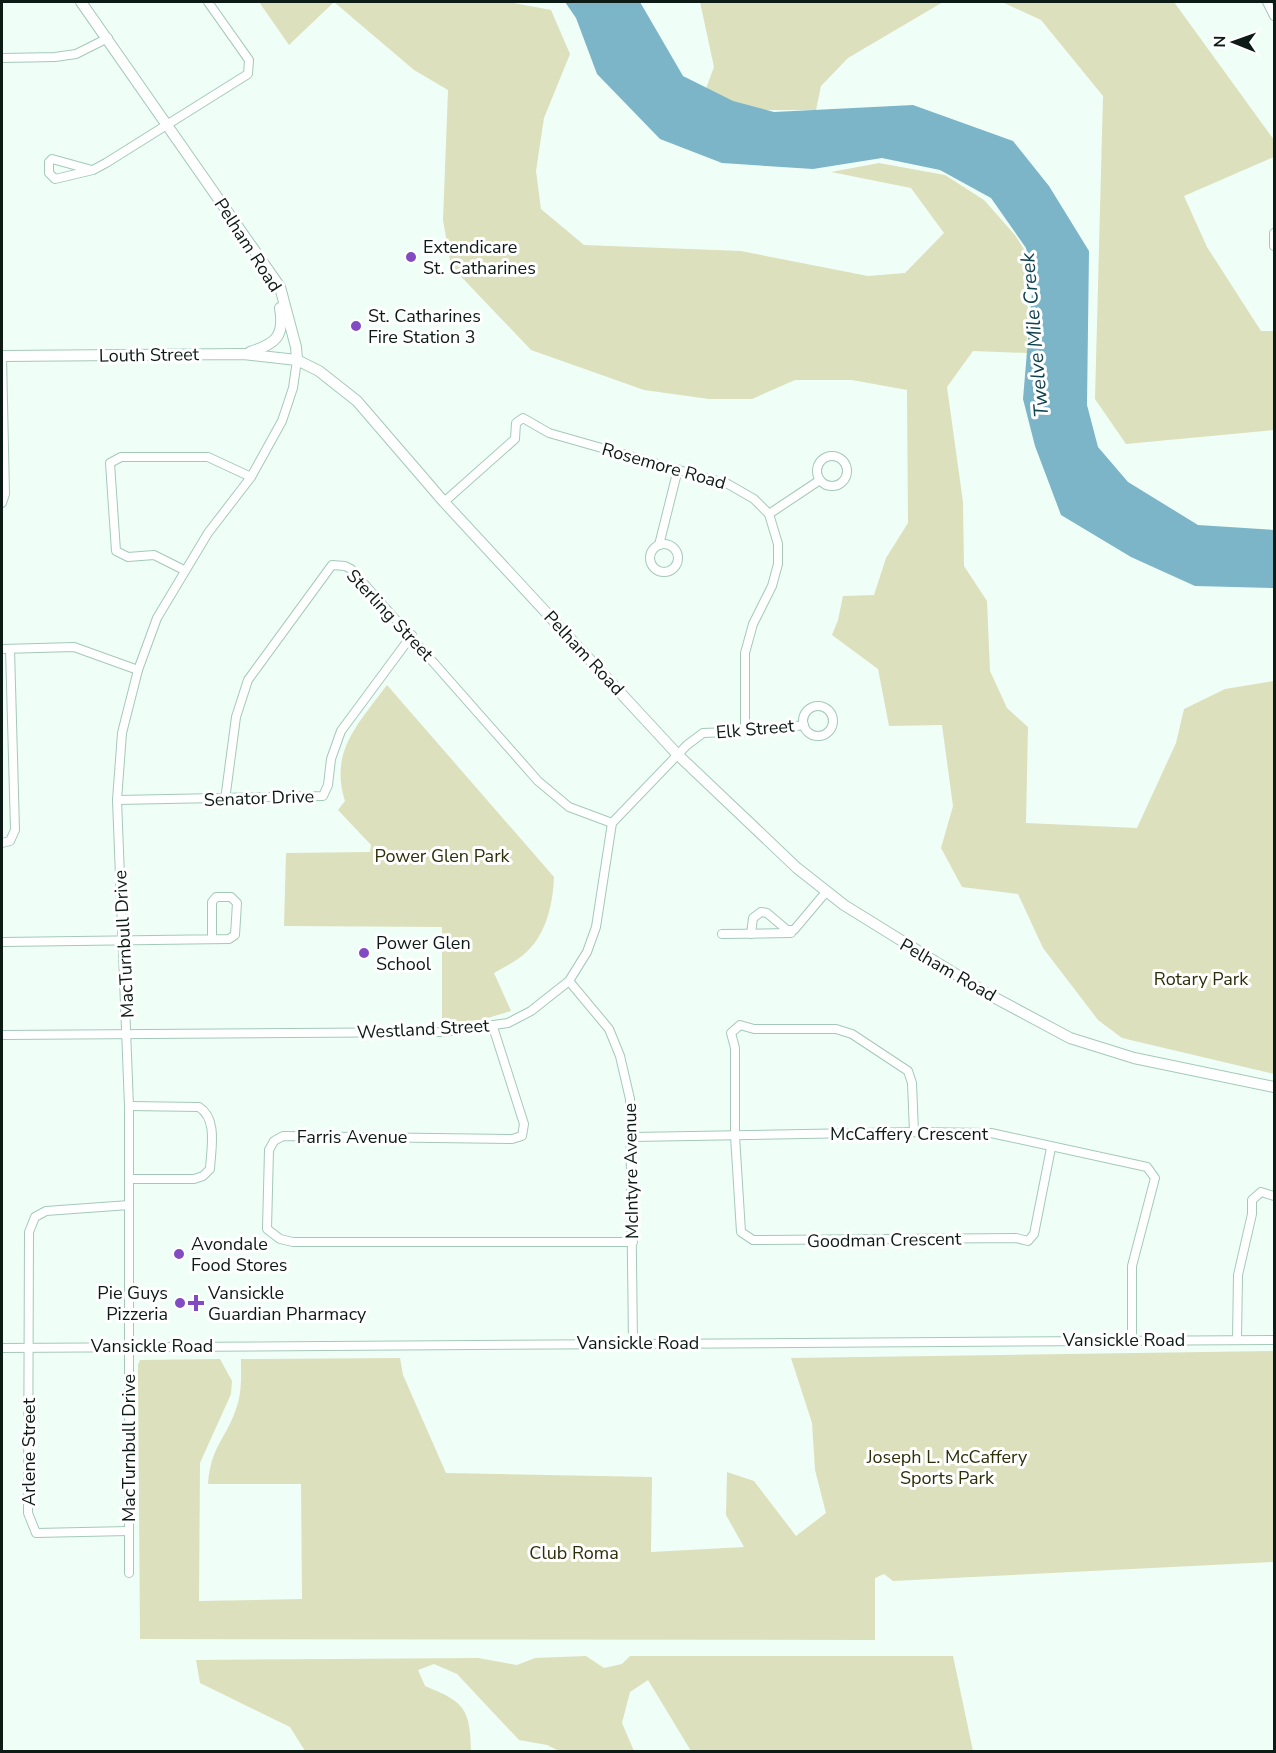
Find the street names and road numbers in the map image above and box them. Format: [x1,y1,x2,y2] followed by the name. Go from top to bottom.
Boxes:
[209,193,287,297] street label: Pelham Road
[99,342,200,368] street label: Louth Street
[599,437,729,495] street label: Rosemore Road
[341,564,439,667] street label: Sterling Street
[539,605,629,701] street label: Pelham Road
[715,714,796,744] street label: Elk Street
[203,784,315,812] street label: Senator Drive
[108,869,140,1019] street label: MacTurnbull Drive
[895,933,1001,1007] street label: Pelham Road
[356,1014,490,1044] street label: Westland Street
[618,1103,644,1239] street label: McIntyre Avenue
[830,1122,989,1146] street label: McCaffery Crescent
[297,1125,407,1149] street label: Farris Avenue
[807,1227,962,1253] street label: Goodman Crescent
[1062,1328,1185,1352] street label: Vansickle Road
[576,1331,699,1355] street label: Vansickle Road
[90,1334,213,1358] street label: Vansickle Road
[117,1374,141,1522] street label: MacTurnbull Drive
[17,1397,41,1506] street label: Arlene Street

